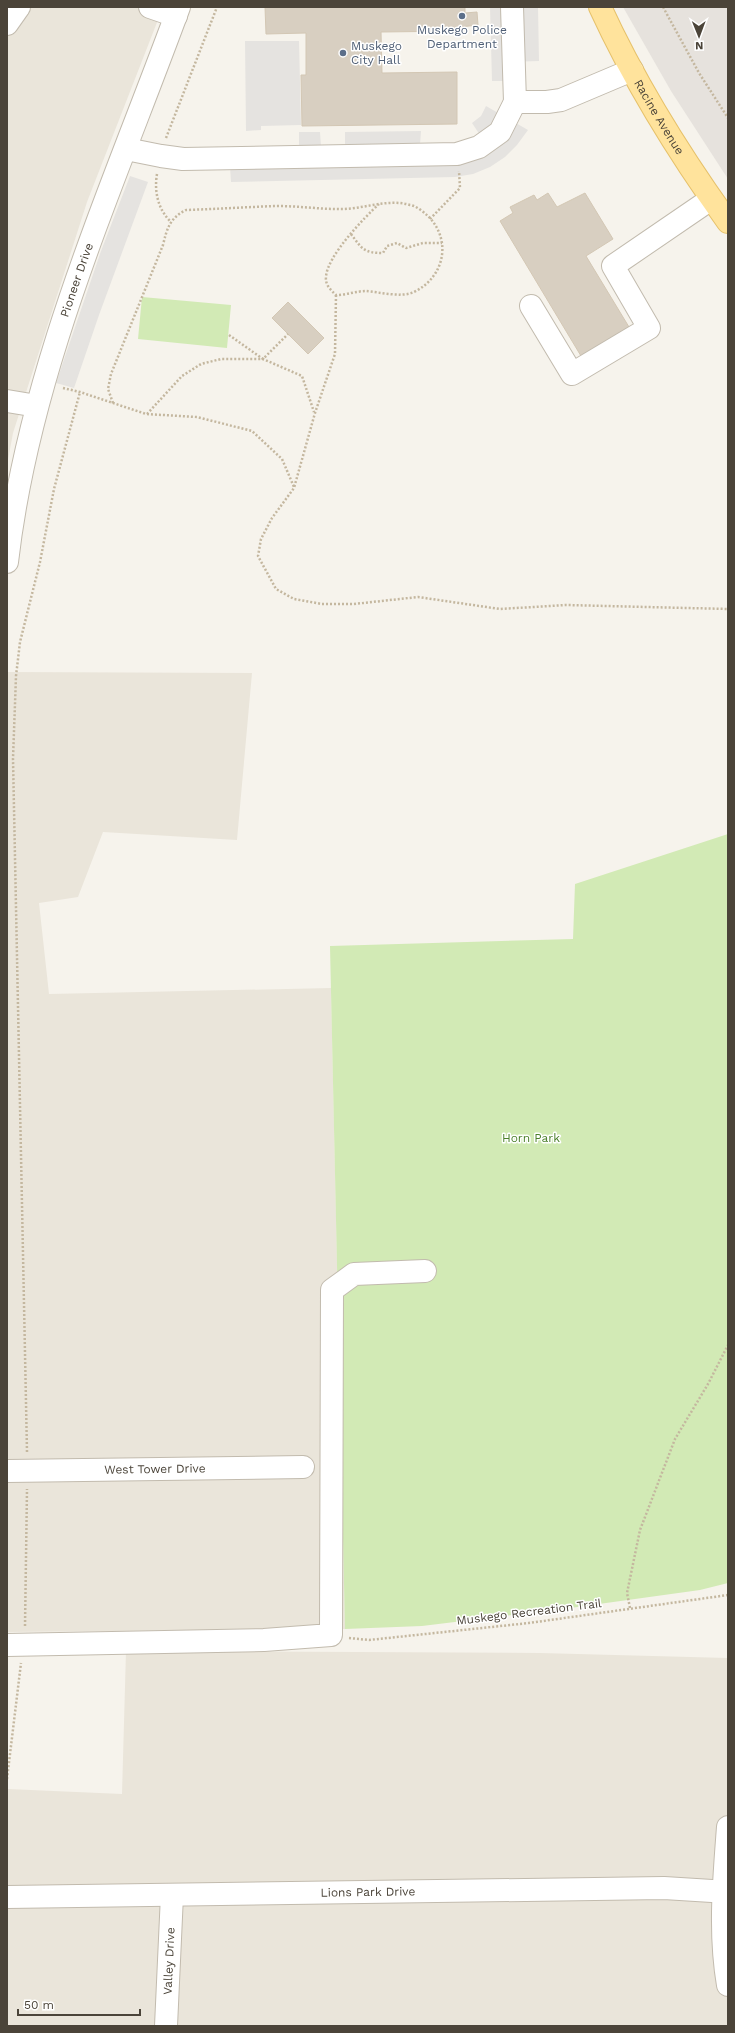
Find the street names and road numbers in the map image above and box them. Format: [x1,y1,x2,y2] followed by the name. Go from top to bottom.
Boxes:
[631,77,687,157] street label: Racine Avenue
[57,241,96,319] street label: Pioneer Drive
[104,1461,206,1477] street label: West Tower Drive
[456,1596,603,1628] street label: Muskego Recreation Trail
[320,1884,416,1900] street label: Lions Park Drive
[160,1927,178,1995] street label: Valley Drive

